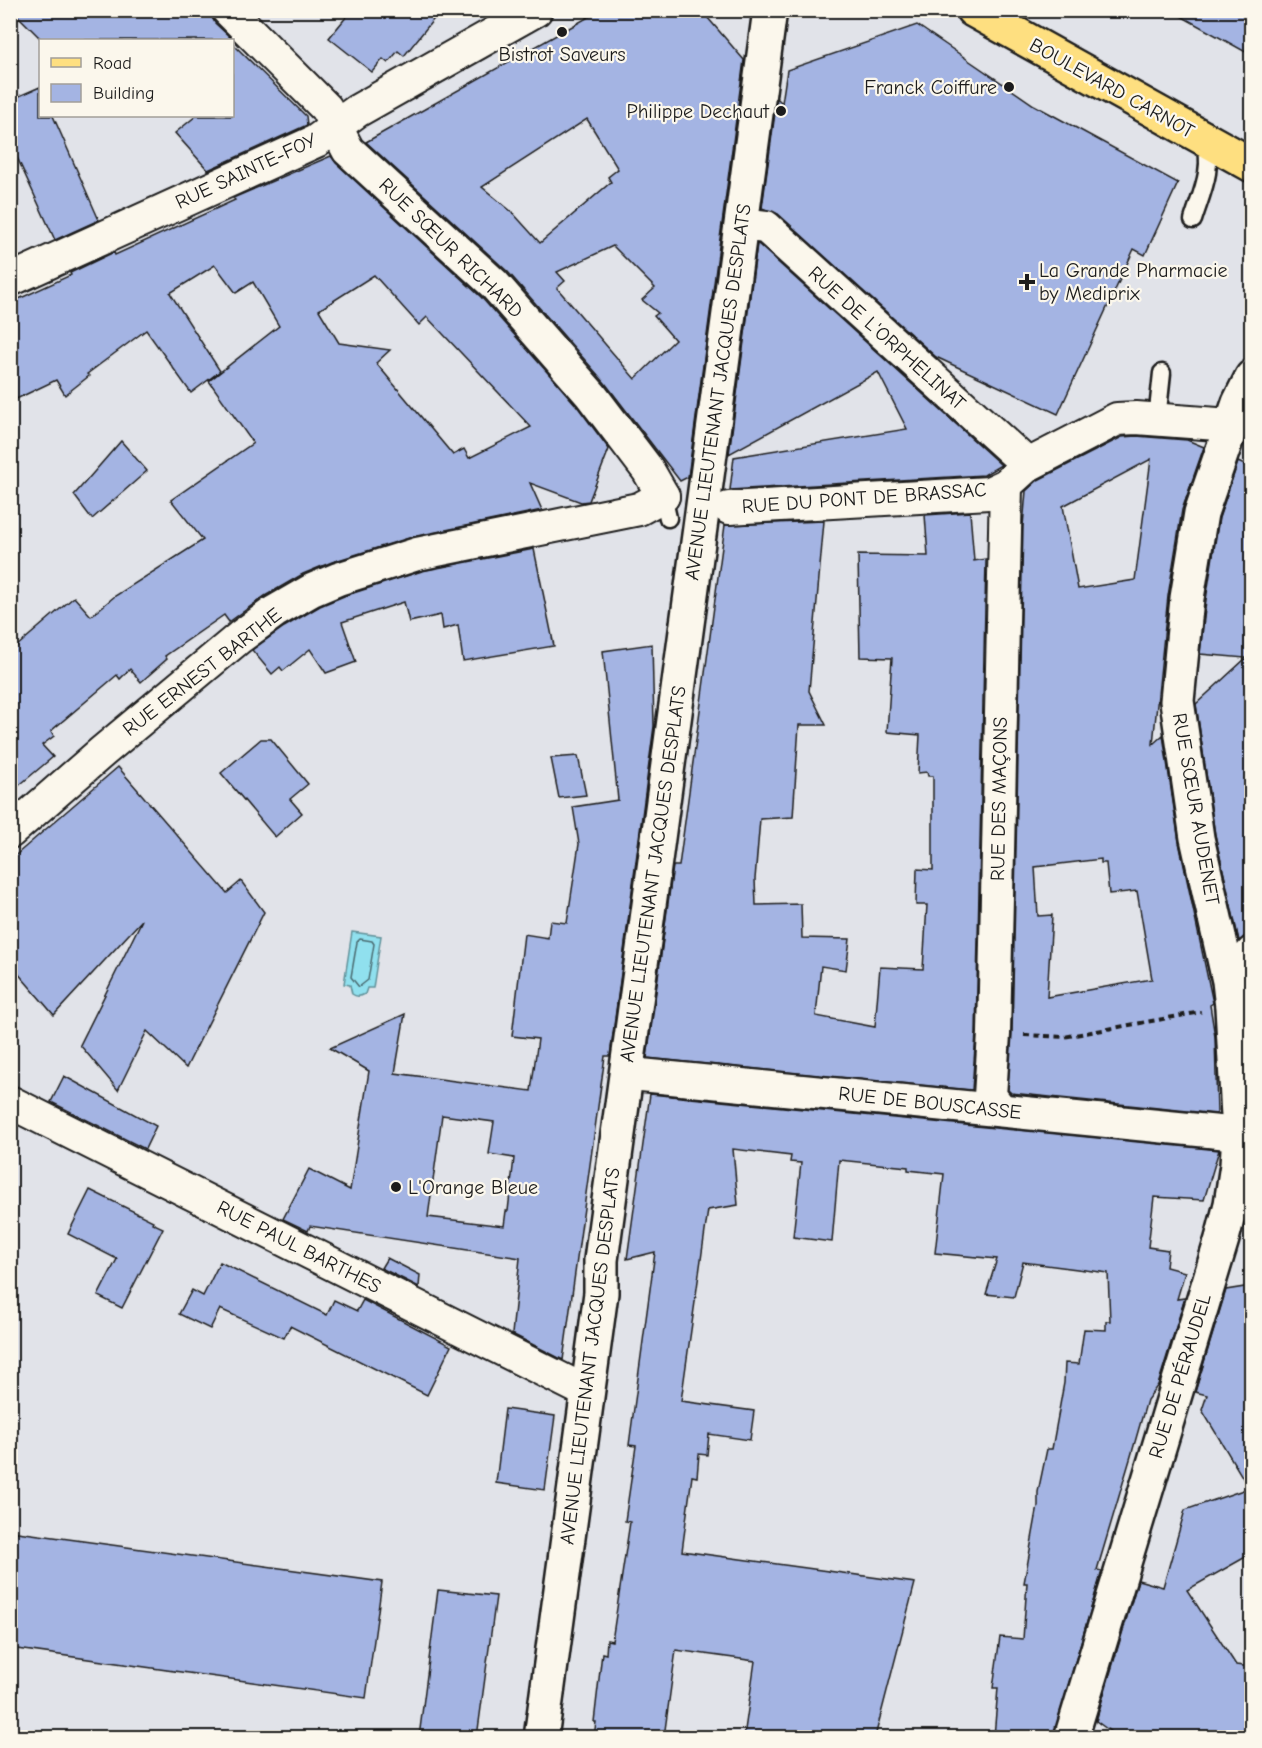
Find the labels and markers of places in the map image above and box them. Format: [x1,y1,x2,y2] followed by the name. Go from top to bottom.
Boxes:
[555,25,569,39] marker: Bistrot Saveurs
[498,43,626,66] place label: Bistrot Saveurs
[864,76,997,99] place label: Franck Coiffure
[1002,80,1016,94] marker: Franck Coiffure
[626,100,770,123] place label: Philippe Dechaut
[774,104,788,118] marker: Philippe Dechaut
[1039,259,1227,305] place label: La Grande Pharmacie by Mediprix
[1020,275,1034,289] marker: La Grande Pharmacie by Mediprix
[408,1176,538,1199] place label: L'Orange Bleue
[389,1180,403,1194] marker: L'Orange Bleue

